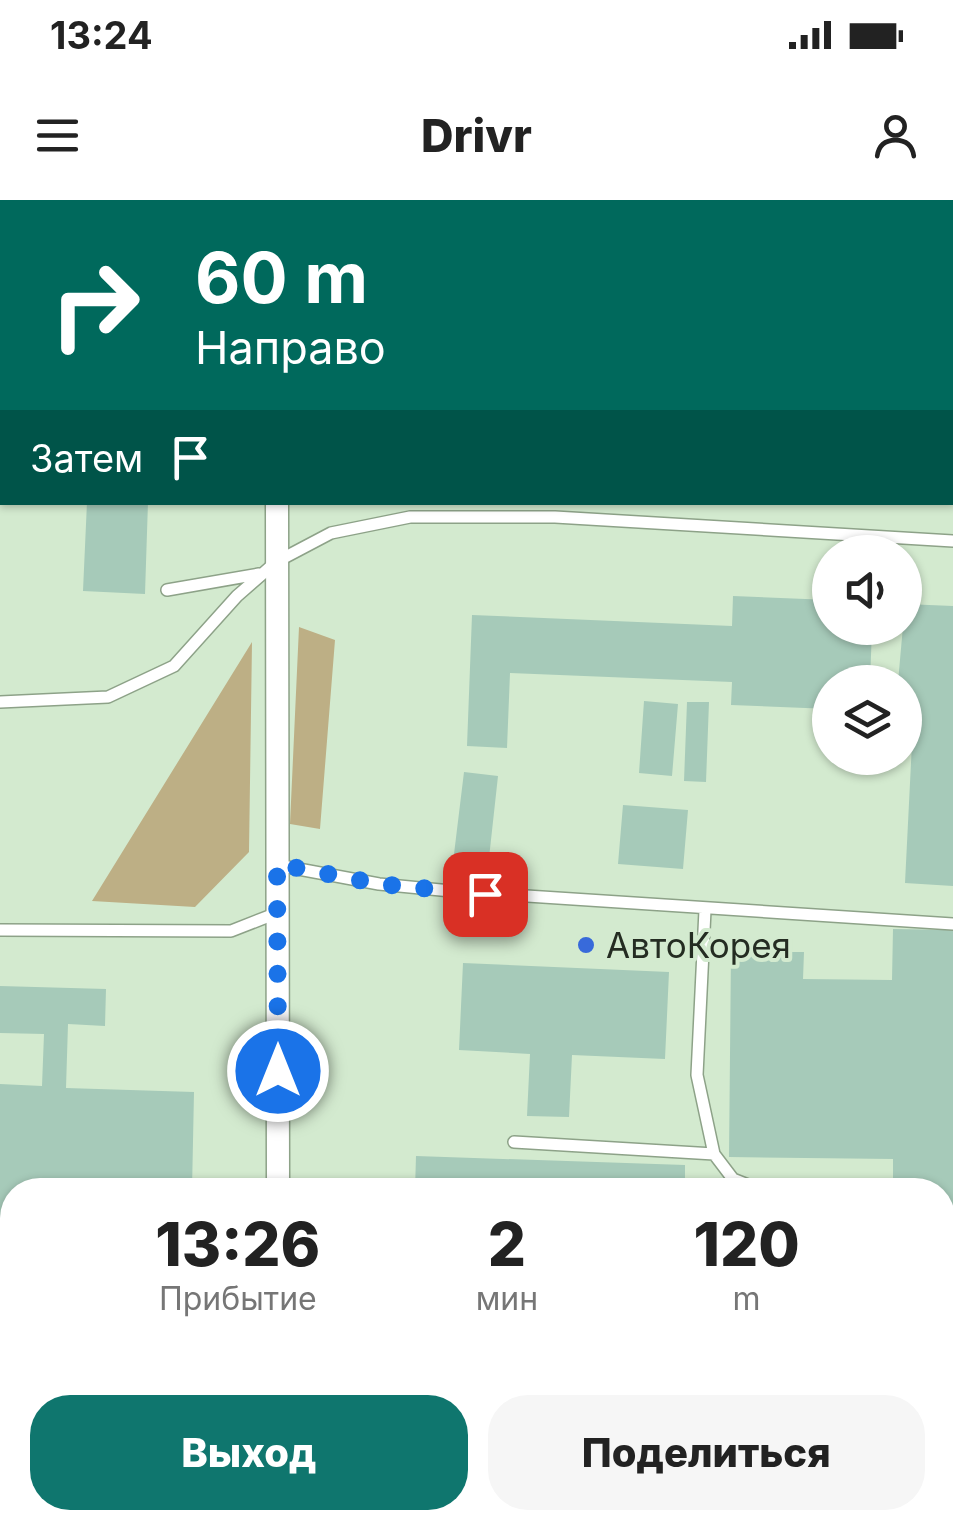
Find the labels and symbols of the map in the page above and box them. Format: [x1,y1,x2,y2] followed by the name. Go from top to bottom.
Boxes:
[443,852,528,937] pin
[606,924,791,966] place label: АвтоКорея
[575,934,597,956] marker: АвтоКорея
[226,1019,330,1123] position arrow

